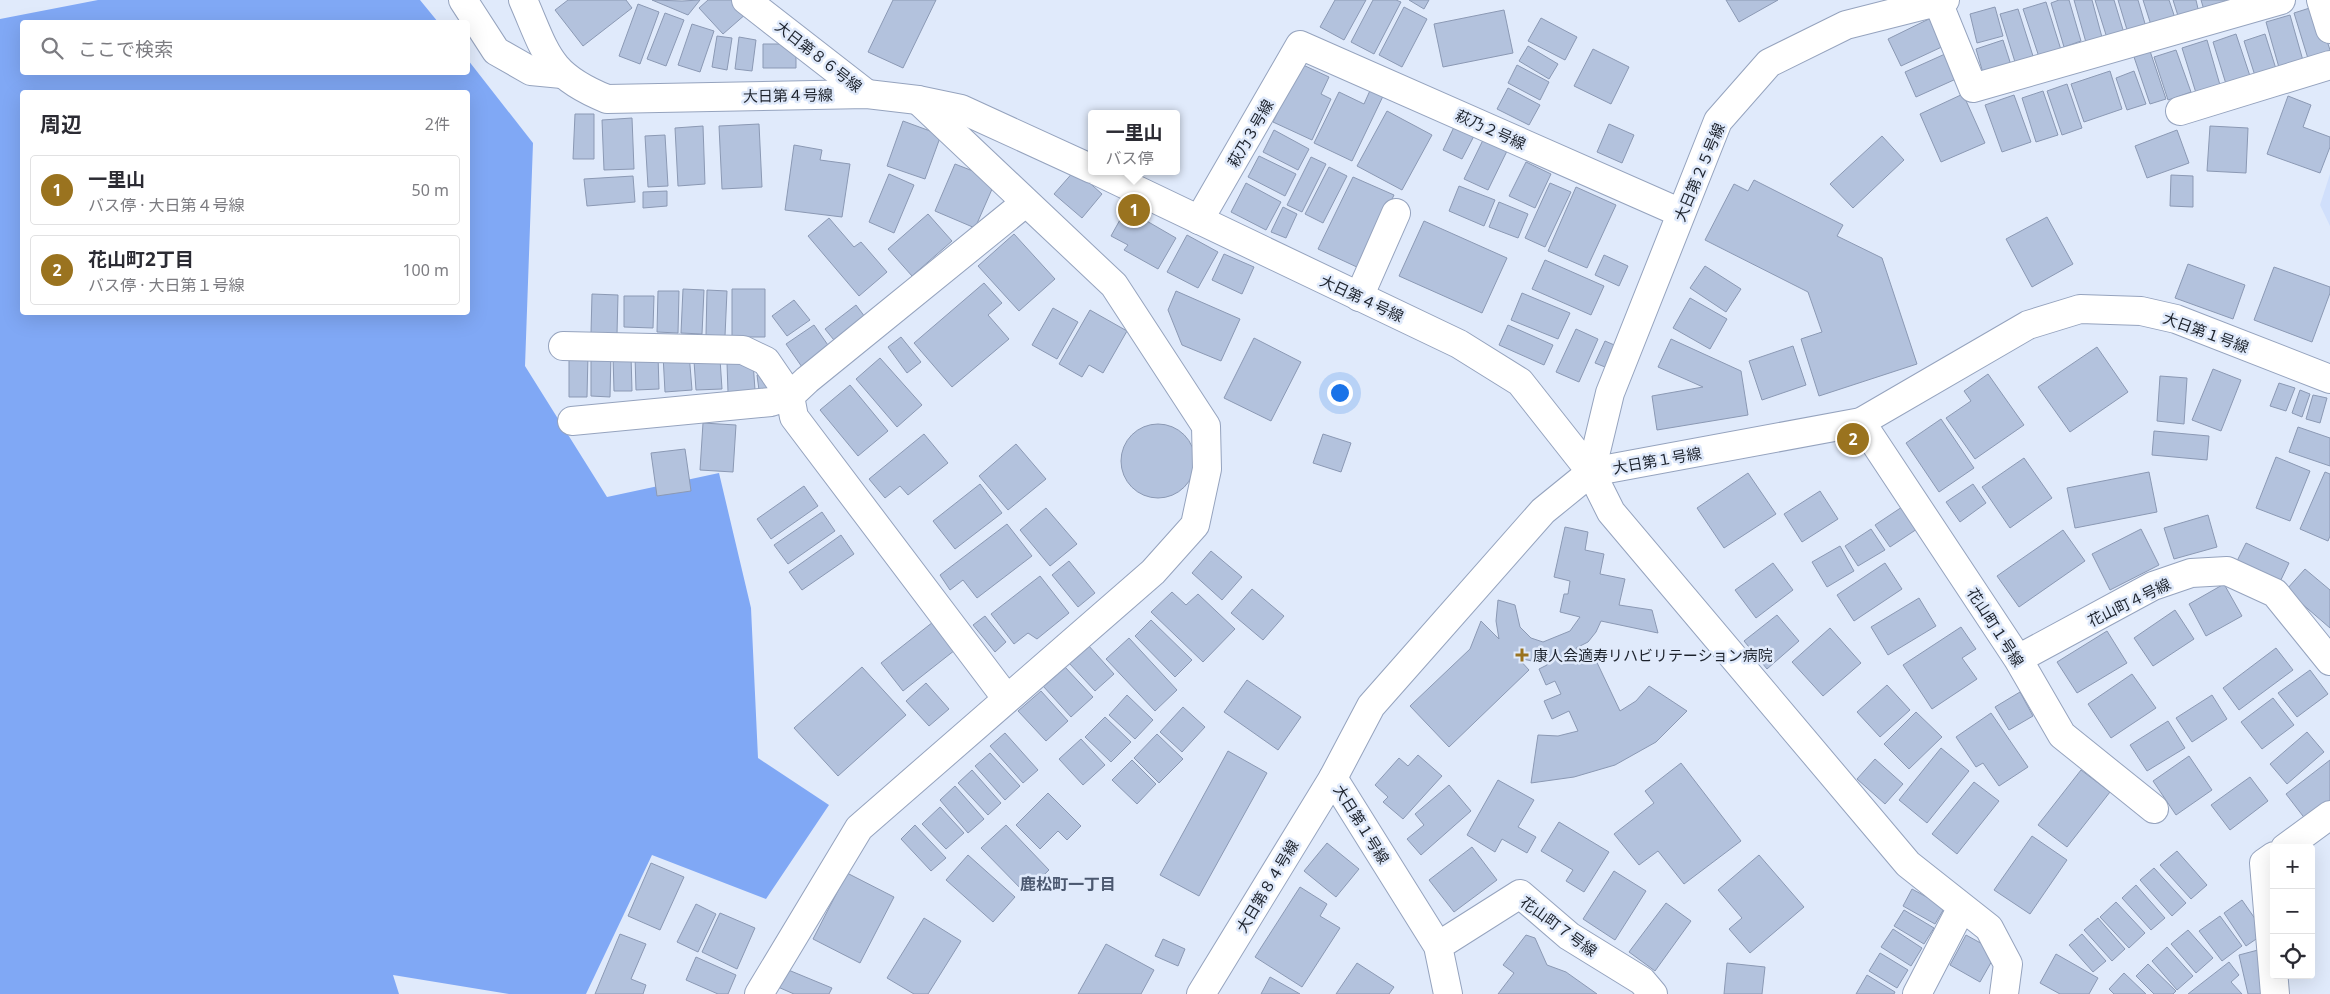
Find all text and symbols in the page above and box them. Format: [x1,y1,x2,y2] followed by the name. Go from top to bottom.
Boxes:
[771,16,867,96] street label: 大日第８６号線
[20,20,470,75] search box
[38,34,66,62] icon: search
[78,36,173,62] text: ここで検索
[743,84,833,106] street label: 大日第４号線
[1223,96,1277,170] street label: 萩乃３号線
[1453,105,1529,153] street label: 萩乃２号線
[40,110,82,138] text: 周辺
[1088,110,1180,175] popup
[425,113,450,135] text: 2件
[1105,119,1163,145] text: 一里山
[1669,120,1729,224] street label: 大日第２５号線
[1105,147,1154,169] text: バス停
[88,166,145,192] text: 一里山
[52,179,62,201] text: 1
[412,179,449,201] text: 50 m
[1118,191,1150,229] pin: 1
[88,194,245,216] text: バス停 · 大日第４号線
[88,246,194,272] text: 花山町2丁目
[52,259,62,281] text: 2
[402,259,449,281] text: 100 m
[1317,270,1407,326] street label: 大日第４号線
[88,274,245,296] text: バス停 · 大日第１号線
[2160,307,2252,357] street label: 大日第１号線
[1327,380,1353,406] your location
[1837,420,1869,458] pin: 2
[1611,442,1703,478] street label: 大日第１号線
[2084,573,2174,631] street label: 花山町４号線
[1963,584,2029,670] street label: 花山町１号線
[1533,645,1773,665] place label: 康人会適寿リハビリテーション病院
[1515,648,1529,662] marker: 康人会適寿リハビリテーション病院
[1330,781,1394,867] street label: 大日第１号線
[1231,836,1303,936] street label: 大日第８４号線
[2270,844,2315,979] map controls
[2270,844,2315,889] button: +
[1020,873,1116,895] district label: 鹿松町一丁目
[2270,889,2315,934] button: −
[1517,891,1601,961] street label: 花山町７号線
[2270,934,2315,979] button: locate

